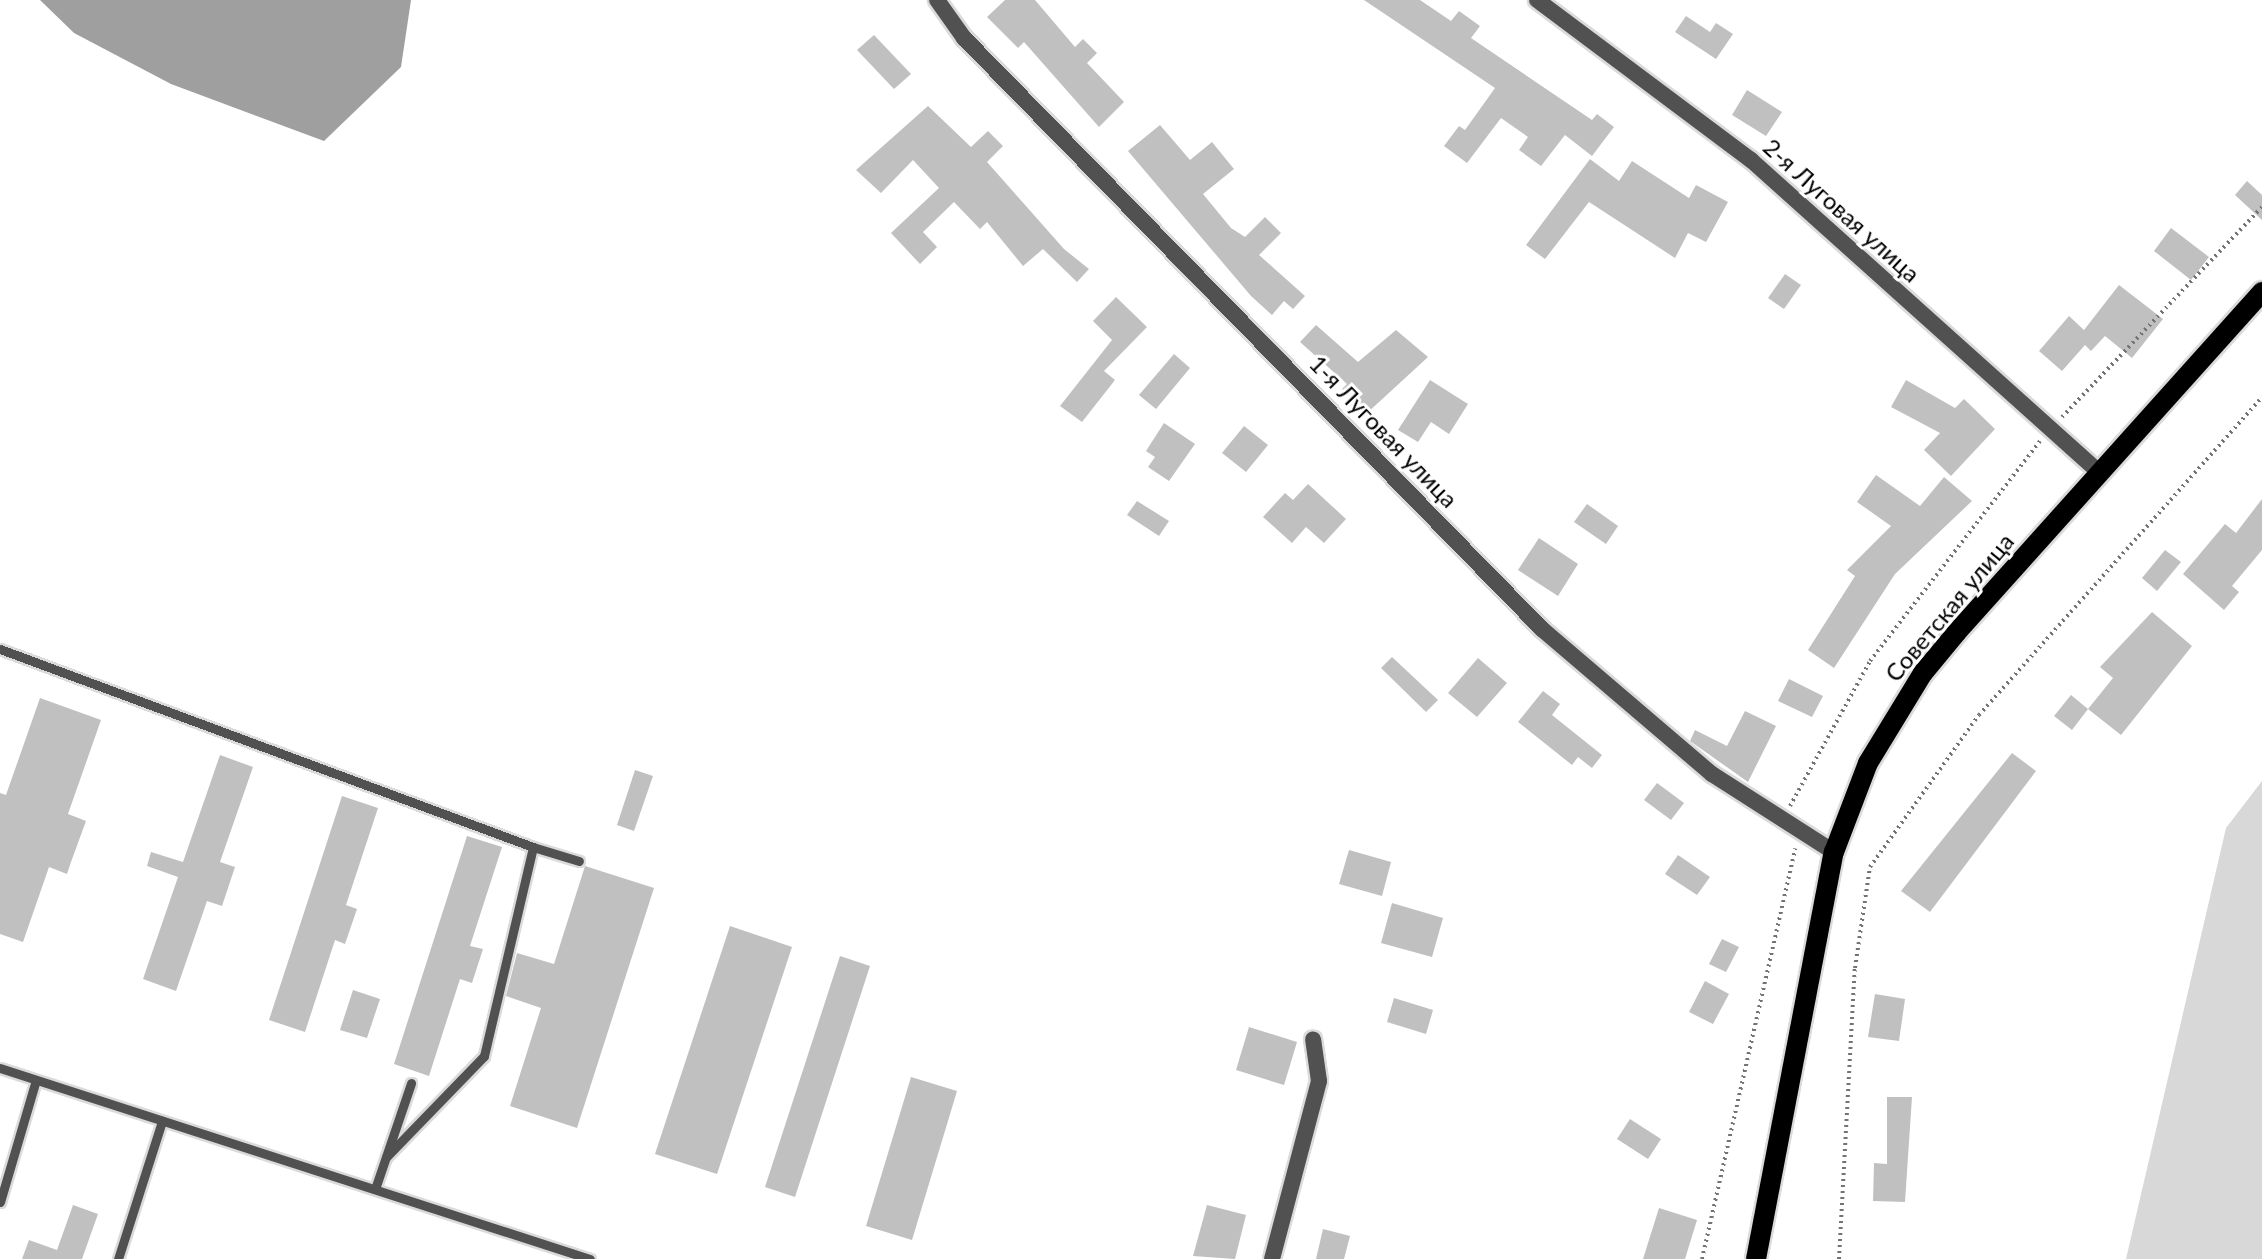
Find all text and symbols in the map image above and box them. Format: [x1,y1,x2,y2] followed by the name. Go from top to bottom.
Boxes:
[1758,132,1926,288] street label: 2-я Луговая улица
[1304,349,1464,513] street label: 1-я Луговая улица
[1879,527,2019,687] street label: Советская улица

